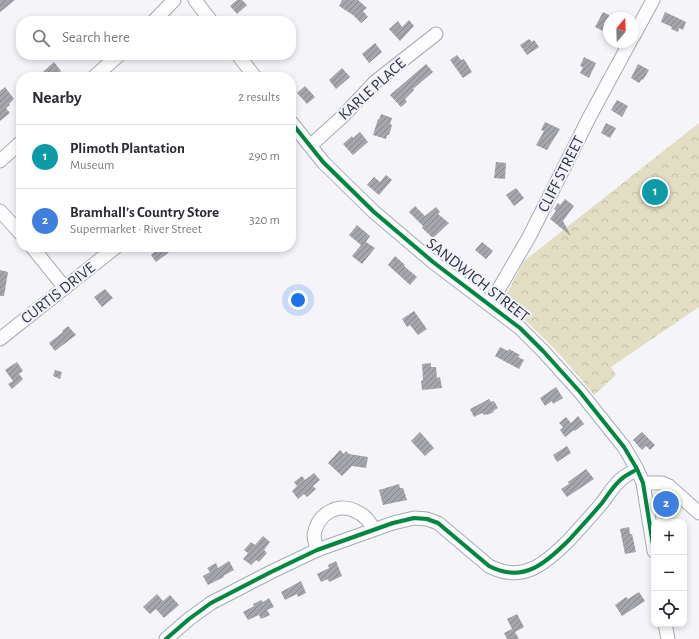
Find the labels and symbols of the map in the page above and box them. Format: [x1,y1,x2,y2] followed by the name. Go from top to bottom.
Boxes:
[603,12,639,48] north arrow
[335,55,409,123] street label: KARLE PLACE
[535,133,587,215] street label: CLIFF STREET
[642,177,668,207] pin: 1
[424,235,532,325] street label: SANDWICH STREET
[18,259,98,327] street label: CURTIS DRIVE
[288,290,308,310] your location
[653,489,679,519] pin: 2

